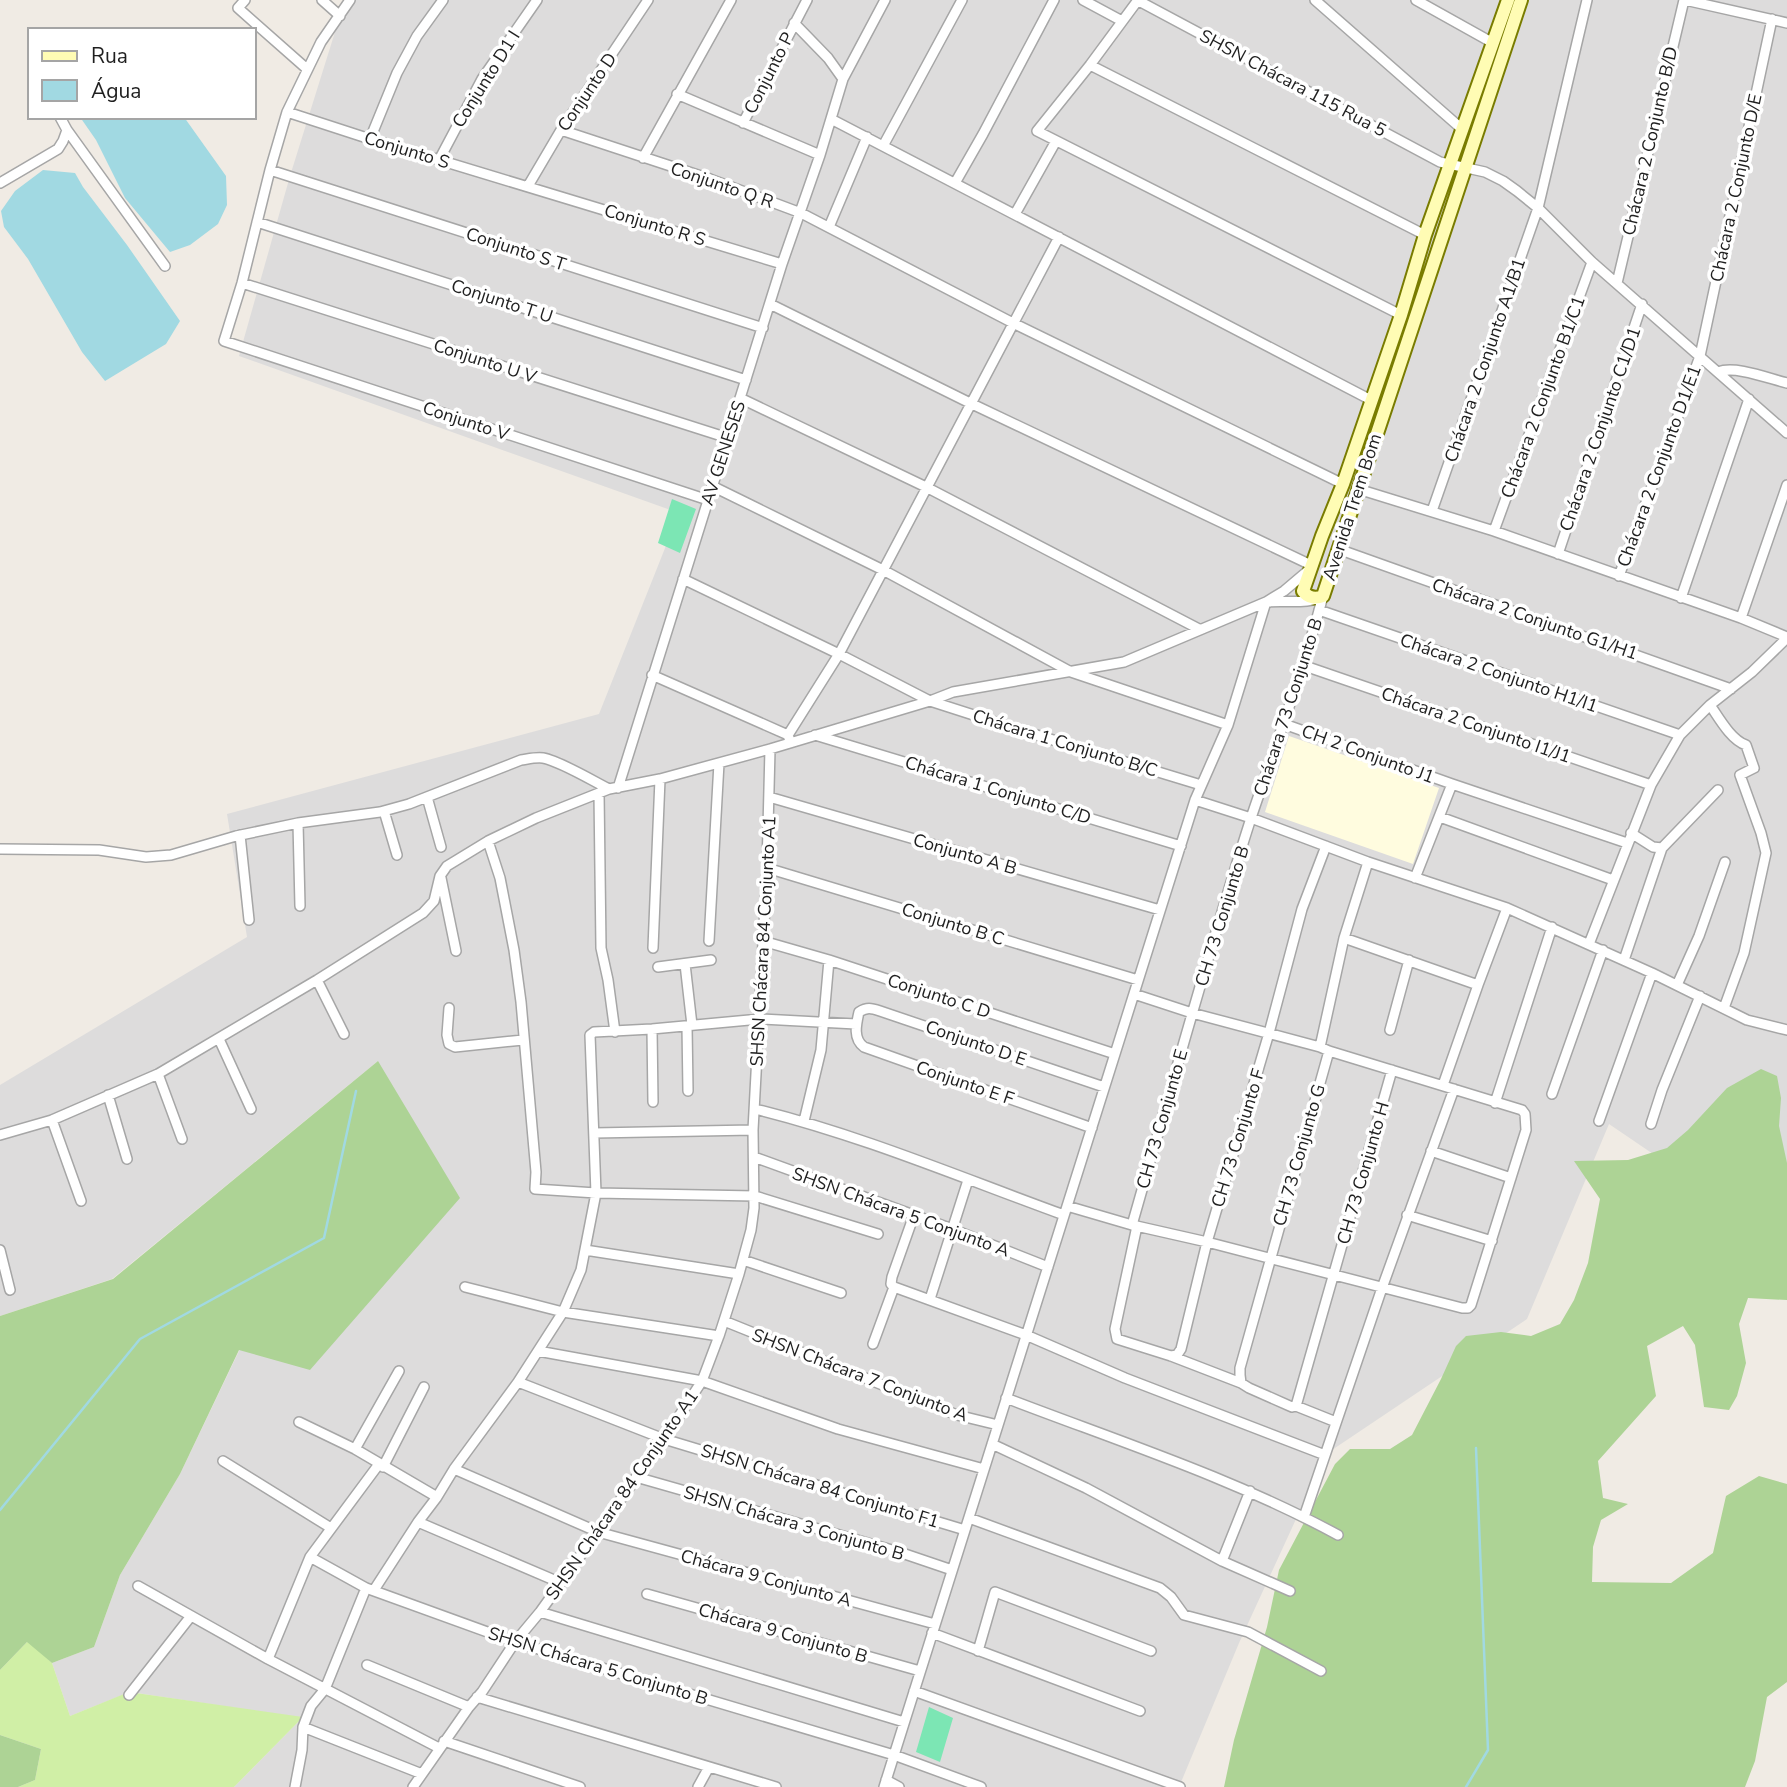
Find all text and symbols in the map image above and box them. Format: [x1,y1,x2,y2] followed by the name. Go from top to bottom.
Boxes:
[1195,24,1391,142] street label: SHSN Chácara 115 Rua 5
[447,26,525,132] street label: Conjunto D1 I
[28,28,256,119] legend
[738,28,800,118] street label: Conjunto P
[91,42,128,70] text: Rua
[1617,44,1683,238] street label: Chácara 2 Conjunto B/D
[552,48,622,136] street label: Conjunto D
[91,77,141,105] text: Água
[1704,92,1768,284] street label: Chácara 2 Conjunto D/E
[361,126,453,174] street label: Conjunto S
[667,156,777,214] street label: Conjunto Q R
[601,198,709,252] street label: Conjunto R S
[463,222,569,276] street label: Conjunto S T
[1439,255,1531,465] street label: Chácara 2 Conjunto A1/B1
[448,273,556,329] street label: Conjunto T U
[1495,293,1591,501] street label: Chácara 2 Conjunto B1/C1
[1554,323,1646,535] street label: Chácara 2 Conjunto C1/D1
[430,333,540,389] street label: Conjunto U V
[1611,362,1707,570] street label: Chácara 2 Conjunto D1/E1
[420,396,513,446] street label: Conjunto V
[695,398,751,508] street label: AV GENESES
[1317,430,1387,584] street label: Avenida Trem Bom
[1429,572,1641,666] street label: Chácara 2 Conjunto G1/H1
[1248,615,1328,799] street label: Chácara 73 Conjunto B
[1397,628,1601,718] street label: Chácara 2 Conjunto H1/I1
[1378,681,1574,769] street label: Chácara 2 Conjunto I1/J1
[970,703,1160,783] street label: Chácara 1 Conjunto B/C
[1298,719,1438,789] street label: CH 2 Conjunto J1
[902,750,1094,830] street label: Chácara 1 Conjunto C/D
[744,815,782,1067] street label: SHSN Chácara 84 Conjunto A1
[910,828,1020,880] street label: Conjunto A B
[1189,843,1255,989] street label: CH 73 Conjunto B
[899,897,1007,951] street label: Conjunto B C
[884,968,994,1024] street label: Conjunto C D
[922,1014,1030,1072] street label: Conjunto D E
[1131,1046,1193,1192] street label: CH 73 Conjunto E
[913,1055,1017,1111] street label: Conjunto E F
[1206,1066,1271,1210] street label: CH 73 Conjunto F
[1267,1081,1331,1229] street label: CH 73 Conjunto G
[1331,1099,1395,1247] street label: CH 73 Conjunto H
[789,1161,1013,1263] street label: SHSN Chácara 5 Conjunto A
[748,1323,972,1427] street label: SHSN Chácara 7 Conjunto A
[540,1385,704,1605] street label: SHSN Chácara 84 Conjunto A1
[698,1438,942,1534] street label: SHSN Chácara 84 Conjunto F1
[681,1480,907,1566] street label: SHSN Chácara 3 Conjunto B
[678,1544,854,1612] street label: Chácara 9 Conjunto A
[696,1597,870,1669] street label: Chácara 9 Conjunto B
[485,1621,711,1711] street label: SHSN Chácara 5 Conjunto B

